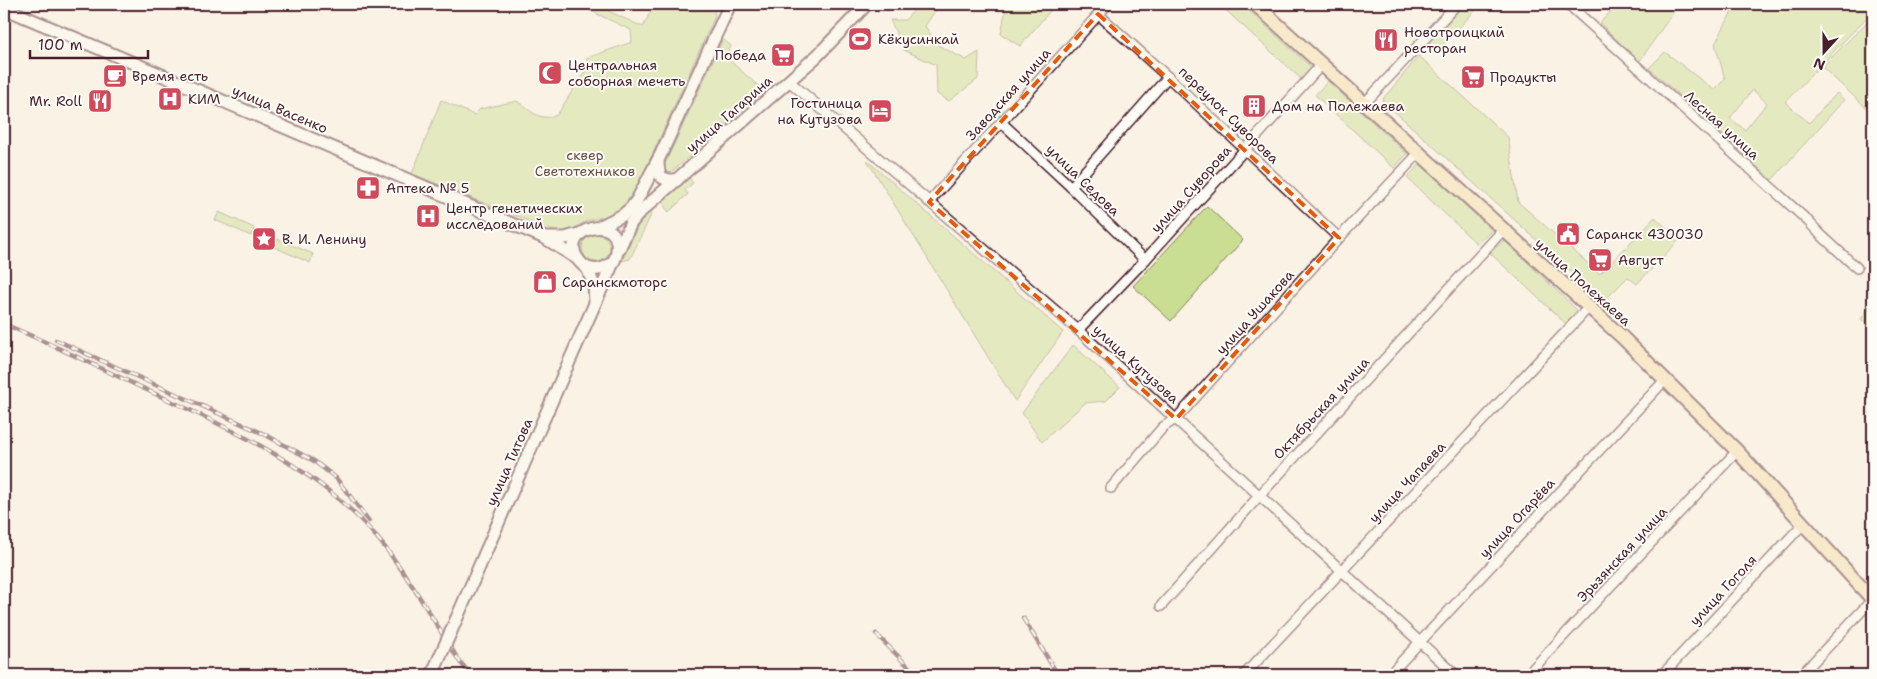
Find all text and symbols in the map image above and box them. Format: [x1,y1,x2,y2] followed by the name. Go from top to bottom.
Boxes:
[1404,23,1505,57] place label: Новотроицкий ресторан
[847,26,873,52] sports icon: Кёкусинкай
[1373,27,1399,53] restaurant icon: Новотроицкий ресторан
[30,28,148,60] scale bar
[1800,28,1850,78] north arrow
[878,30,959,48] place label: Кёкусинкай
[38,35,83,55] text: 100 m
[770,42,796,68] supermarket icon: Победа
[962,44,1055,144] street label: Заводская улица
[715,46,766,64] place label: Победа
[1811,54,1828,75] text: N
[568,56,685,90] place label: Центральная соборная мечеть
[537,60,563,86] mosque icon: Центральная соборная мечеть
[1175,62,1283,168] street label: переулок Суворова
[102,63,128,89] cafe icon: Время есть
[1460,64,1486,90] supermarket icon: Продукты
[132,67,208,85] place label: Время есть
[1490,68,1557,86] place label: Продукты
[682,71,776,157] street label: улица Гагарина
[229,81,331,137] street label: улица Васенко
[157,86,183,112] hospital icon: КИМ
[1681,86,1764,164] street label: Лесная улица
[87,88,113,114] restaurant icon: Mr. Roll
[188,90,221,108] place label: КИМ
[29,92,83,110] place label: Mr. Roll
[1241,93,1267,119] building icon: Дом на Полежаева
[778,94,862,128] place label: Гостиница на Кутузова
[1272,97,1404,115] place label: Дом на Полежаева
[867,98,893,124] hotel icon: Гостиница на Кутузова
[1042,140,1124,220] street label: улица Седова
[1147,141,1235,237] street label: улица Суворова
[535,146,635,180] park label: сквер Светотехников
[355,175,381,201] pharmacy icon: Аптека № 5
[386,179,469,197] place label: Аптека № 5
[446,199,582,233] place label: Центр генетических исследований
[415,203,441,229] hospital icon: Центр генетических исследований
[1555,221,1581,247] public building icon: Саранск 430030
[1586,225,1703,243] place label: Саранск 430030
[251,226,277,252] place icon: В. И. Ленину
[282,230,367,248] place label: В. И. Ленину
[1531,234,1635,330] street label: улица Полежаева
[1587,247,1613,273] supermarket icon: Август
[1618,251,1665,269] place label: Август
[1212,266,1298,358] street label: улица Ушакова
[532,269,558,295] shop icon: Саранскмоторс
[562,273,667,291] place label: Саранскмоторс
[1089,321,1183,408] street label: улица Кутузова
[1269,353,1373,463] street label: Октябрьская улица
[482,415,536,509] street label: улица Титова
[1365,437,1449,526] street label: улица Чапаева
[1475,474,1559,562] street label: улица Огарёва
[1573,502,1671,606] street label: Эрьзянская улица
[1686,551,1760,629] street label: улица Гоголя

